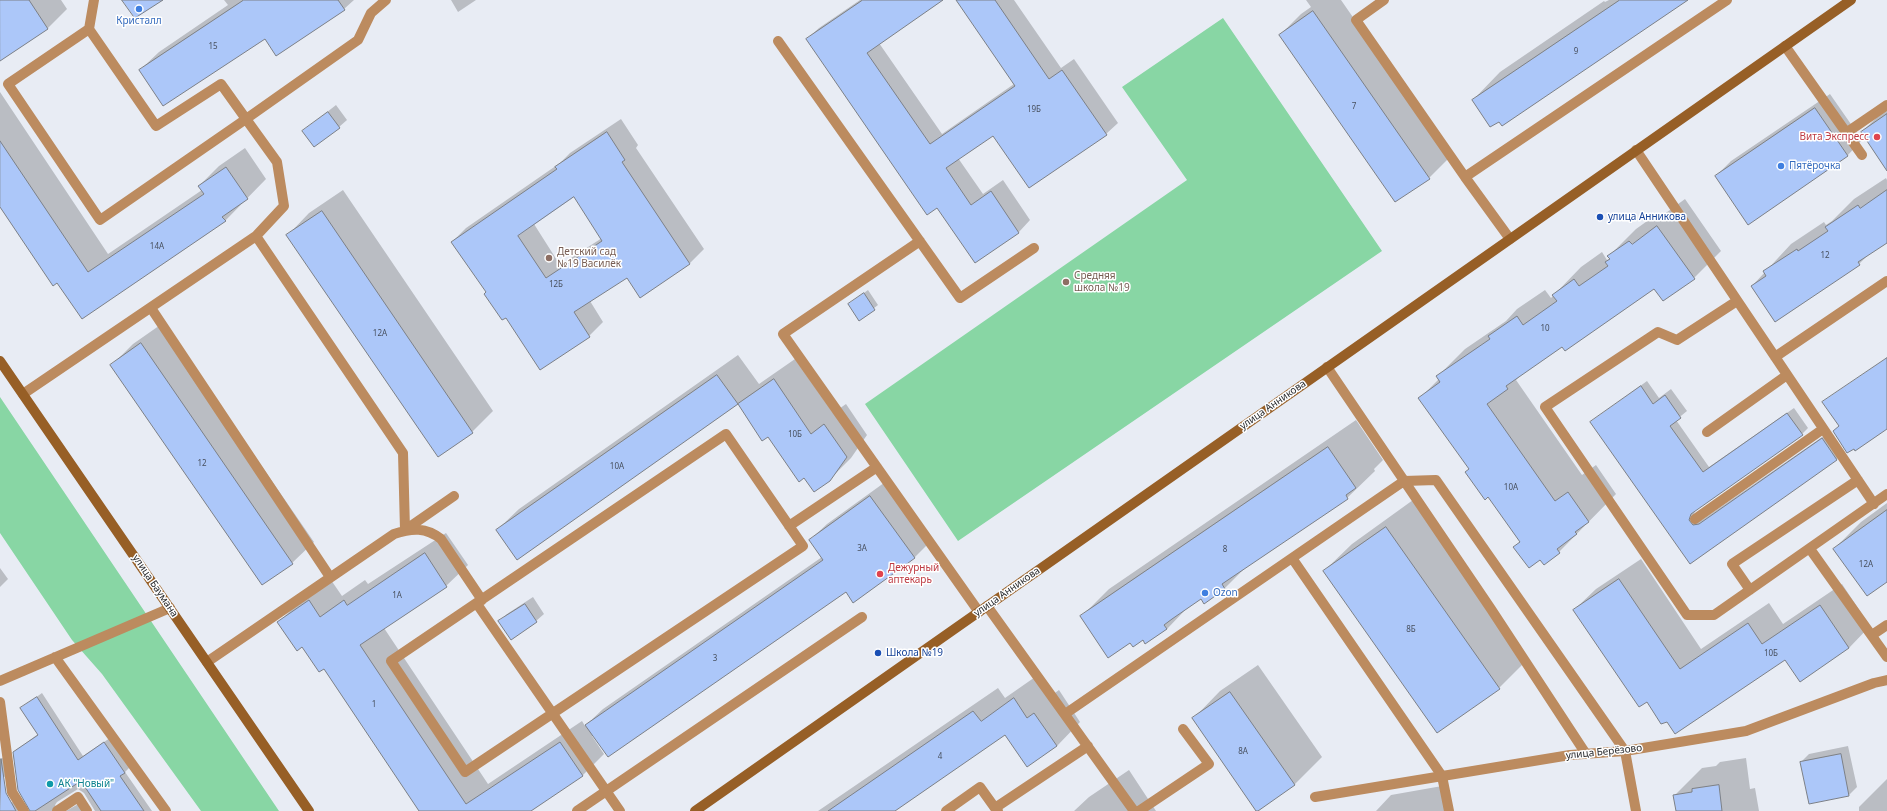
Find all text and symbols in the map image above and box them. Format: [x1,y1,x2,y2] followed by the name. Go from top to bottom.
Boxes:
[134,4,144,14] marker: Кристалл
[116,15,162,27] place label: Кристалл
[208,42,218,52] house number: 15
[1574,47,1578,57] house number: 9
[1352,102,1356,112] house number: 7
[1027,105,1041,115] house number: 19Б
[1800,131,1869,143] place label: Вита Экспресс
[1872,132,1882,142] marker: Вита Экспресс
[1789,160,1841,172] place label: Пятёрочка
[1776,161,1786,171] marker: Пятёрочка
[1608,211,1686,223] place label: улица Анникова
[1595,212,1605,222] marker: улица Анникова
[150,242,164,252] house number: 14А
[557,246,621,270] place label: Детский сад №19 Василёк
[1820,251,1830,261] house number: 12
[544,253,554,263] marker: Детский сад №19 Василёк
[1074,270,1130,294] place label: Средняя школа №19
[1061,277,1071,287] marker: Средняя школа №19
[549,280,563,290] house number: 12Б
[1540,324,1550,334] house number: 10
[373,329,387,339] house number: 12А
[1238,378,1308,432] street label: улица Анникова
[788,430,802,440] house number: 10Б
[197,459,207,469] house number: 12
[610,462,624,472] house number: 10А
[1504,483,1518,493] house number: 10А
[857,544,867,554] house number: 3А
[1223,545,1227,555] house number: 8
[130,553,180,619] street label: улица Баумана
[1859,560,1873,570] house number: 12А
[888,562,939,586] place label: Дежурный аптекарь
[972,565,1042,619] street label: улица Анникова
[875,569,885,579] marker: Дежурный аптекарь
[1213,587,1238,599] place label: Ozon
[1200,588,1210,598] marker: Ozon
[392,591,402,601] house number: 1А
[1406,625,1416,635] house number: 8Б
[886,647,943,659] place label: Школа №19
[873,648,883,658] marker: Школа №19
[1764,649,1778,659] house number: 10Б
[713,654,717,664] house number: 3
[372,700,376,710] house number: 1
[1565,742,1643,762] street label: улица Берёзово
[1238,747,1248,757] house number: 8А
[938,752,942,762] house number: 4
[58,778,114,790] place label: АК "Новый"
[45,779,55,789] marker: АК "Новый"

